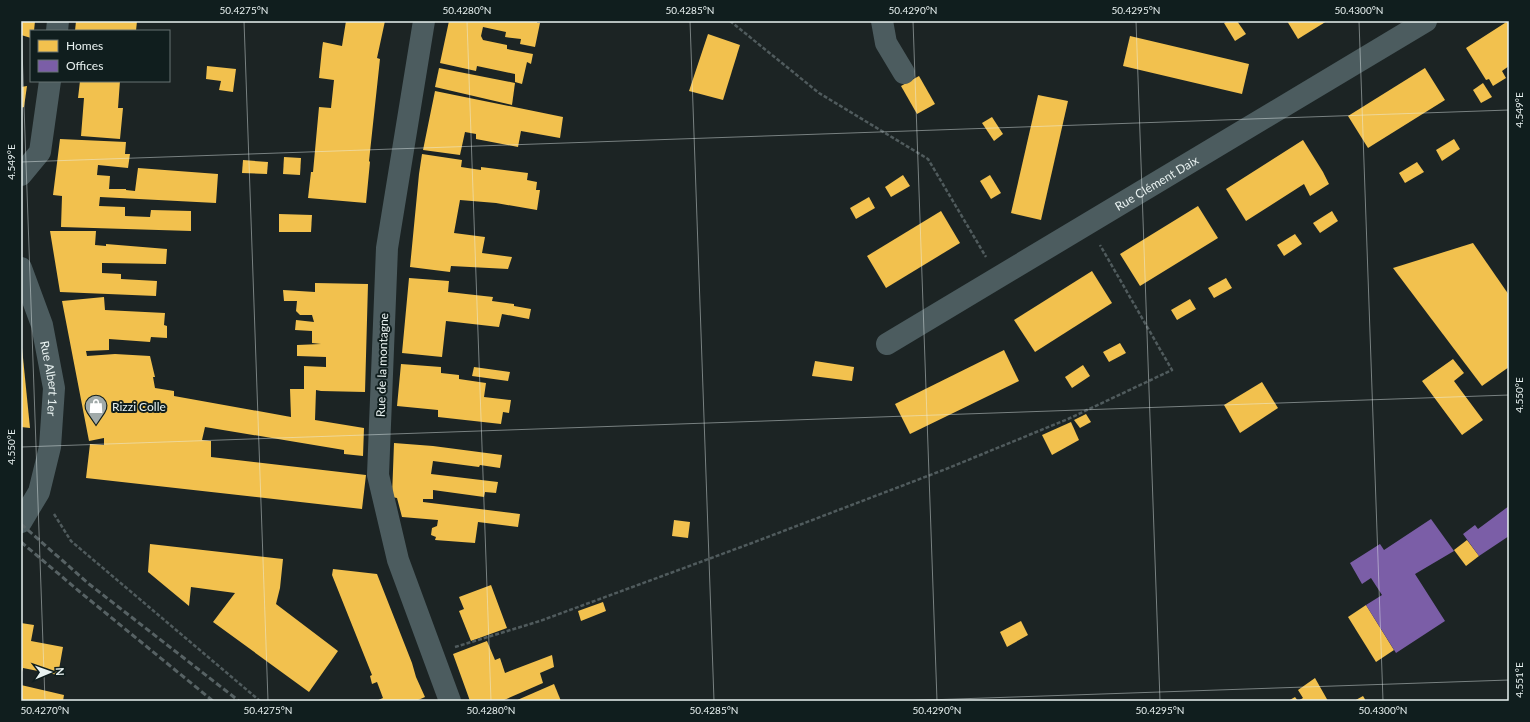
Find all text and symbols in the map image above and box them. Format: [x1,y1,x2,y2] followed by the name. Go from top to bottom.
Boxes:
[220,4,268,16] text: 50.4275°N
[443,4,491,16] text: 50.4280°N
[666,4,714,16] text: 50.4285°N
[889,4,937,16] text: 50.4290°N
[1112,4,1160,16] text: 50.4295°N
[1335,4,1383,16] text: 50.4300°N
[30,30,170,82] legend
[66,38,103,53] text: Homes
[66,58,103,73] text: Offices
[1513,92,1525,128] text: 4.549°E
[5,144,17,180] text: 4.549°E
[1112,152,1201,213] street label: Rue Clément Daix
[373,313,391,417] street label: Rue de la montagne
[38,339,62,417] street label: Rue Albert 1er
[1513,377,1525,413] text: 4.550°E
[83,393,109,426] shop icon: Rizzi Colle
[112,399,166,414] place label: Rizzi Colle
[5,429,17,465] text: 4.550°E
[30,652,70,692] north arrow
[1513,662,1525,698] text: 4.551°E
[54,667,67,676] text: N
[21,704,69,716] text: 50.4270°N
[244,704,292,716] text: 50.4275°N
[467,704,515,716] text: 50.4280°N
[690,704,738,716] text: 50.4285°N
[913,704,961,716] text: 50.4290°N
[1136,704,1184,716] text: 50.4295°N
[1359,704,1407,716] text: 50.4300°N

